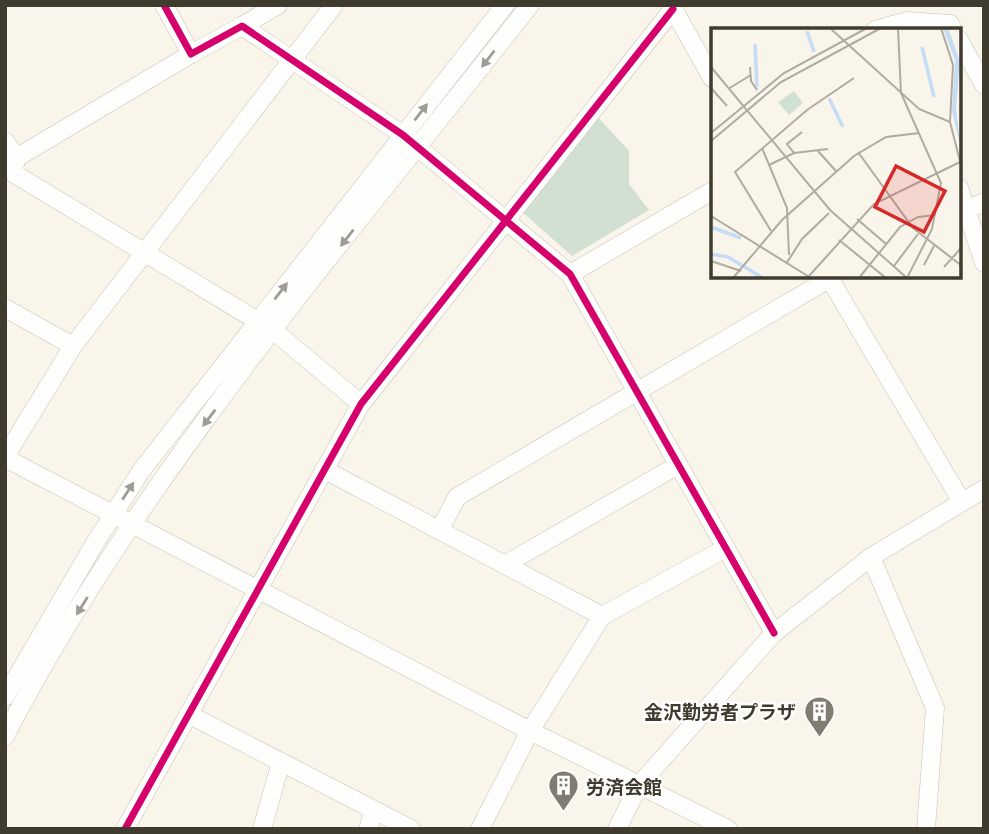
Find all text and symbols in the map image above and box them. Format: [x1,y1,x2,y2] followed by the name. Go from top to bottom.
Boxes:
[711,28,961,278] inset map
[482,50,496,68] one-way arrow
[413,103,428,121] one-way arrow
[340,228,355,246] one-way arrow
[273,282,287,300] one-way arrow
[202,409,216,427] one-way arrow
[122,482,135,501] one-way arrow
[75,597,88,616] one-way arrow
[802,694,836,738] building icon: 金沢勤労者プラザ
[644,700,796,723] place label: 金沢勤労者プラザ
[546,769,580,813] building icon: 労済会館
[586,775,662,798] place label: 労済会館

